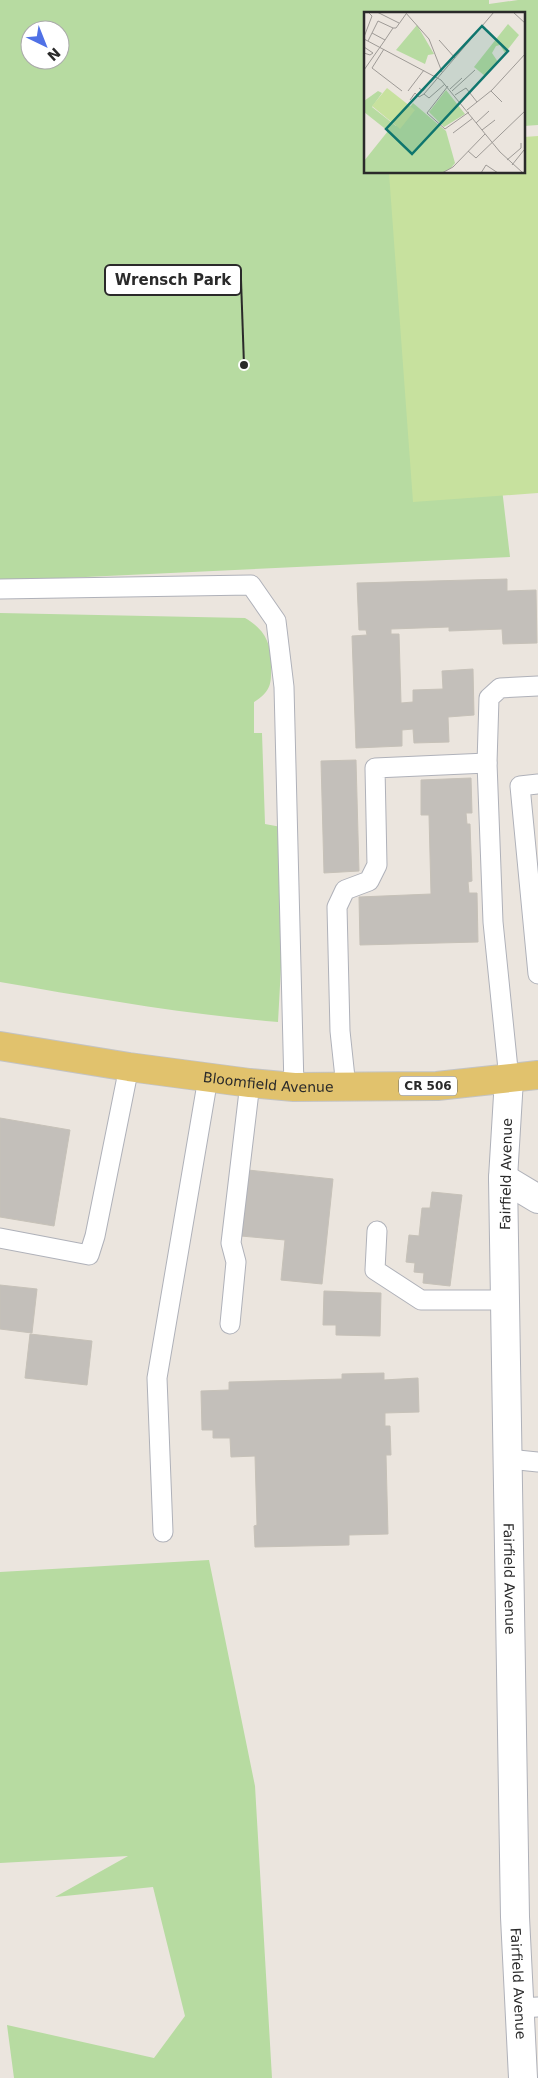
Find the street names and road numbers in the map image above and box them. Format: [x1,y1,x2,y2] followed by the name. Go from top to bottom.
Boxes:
[202,1069,334,1095] street label: Bloomfield Avenue
[399,1076,457,1096] road number: CR 506
[497,1118,515,1230] street label: Fairfield Avenue
[501,1523,518,1635] street label: Fairfield Avenue
[508,1927,529,2040] street label: Fairfield Avenue

